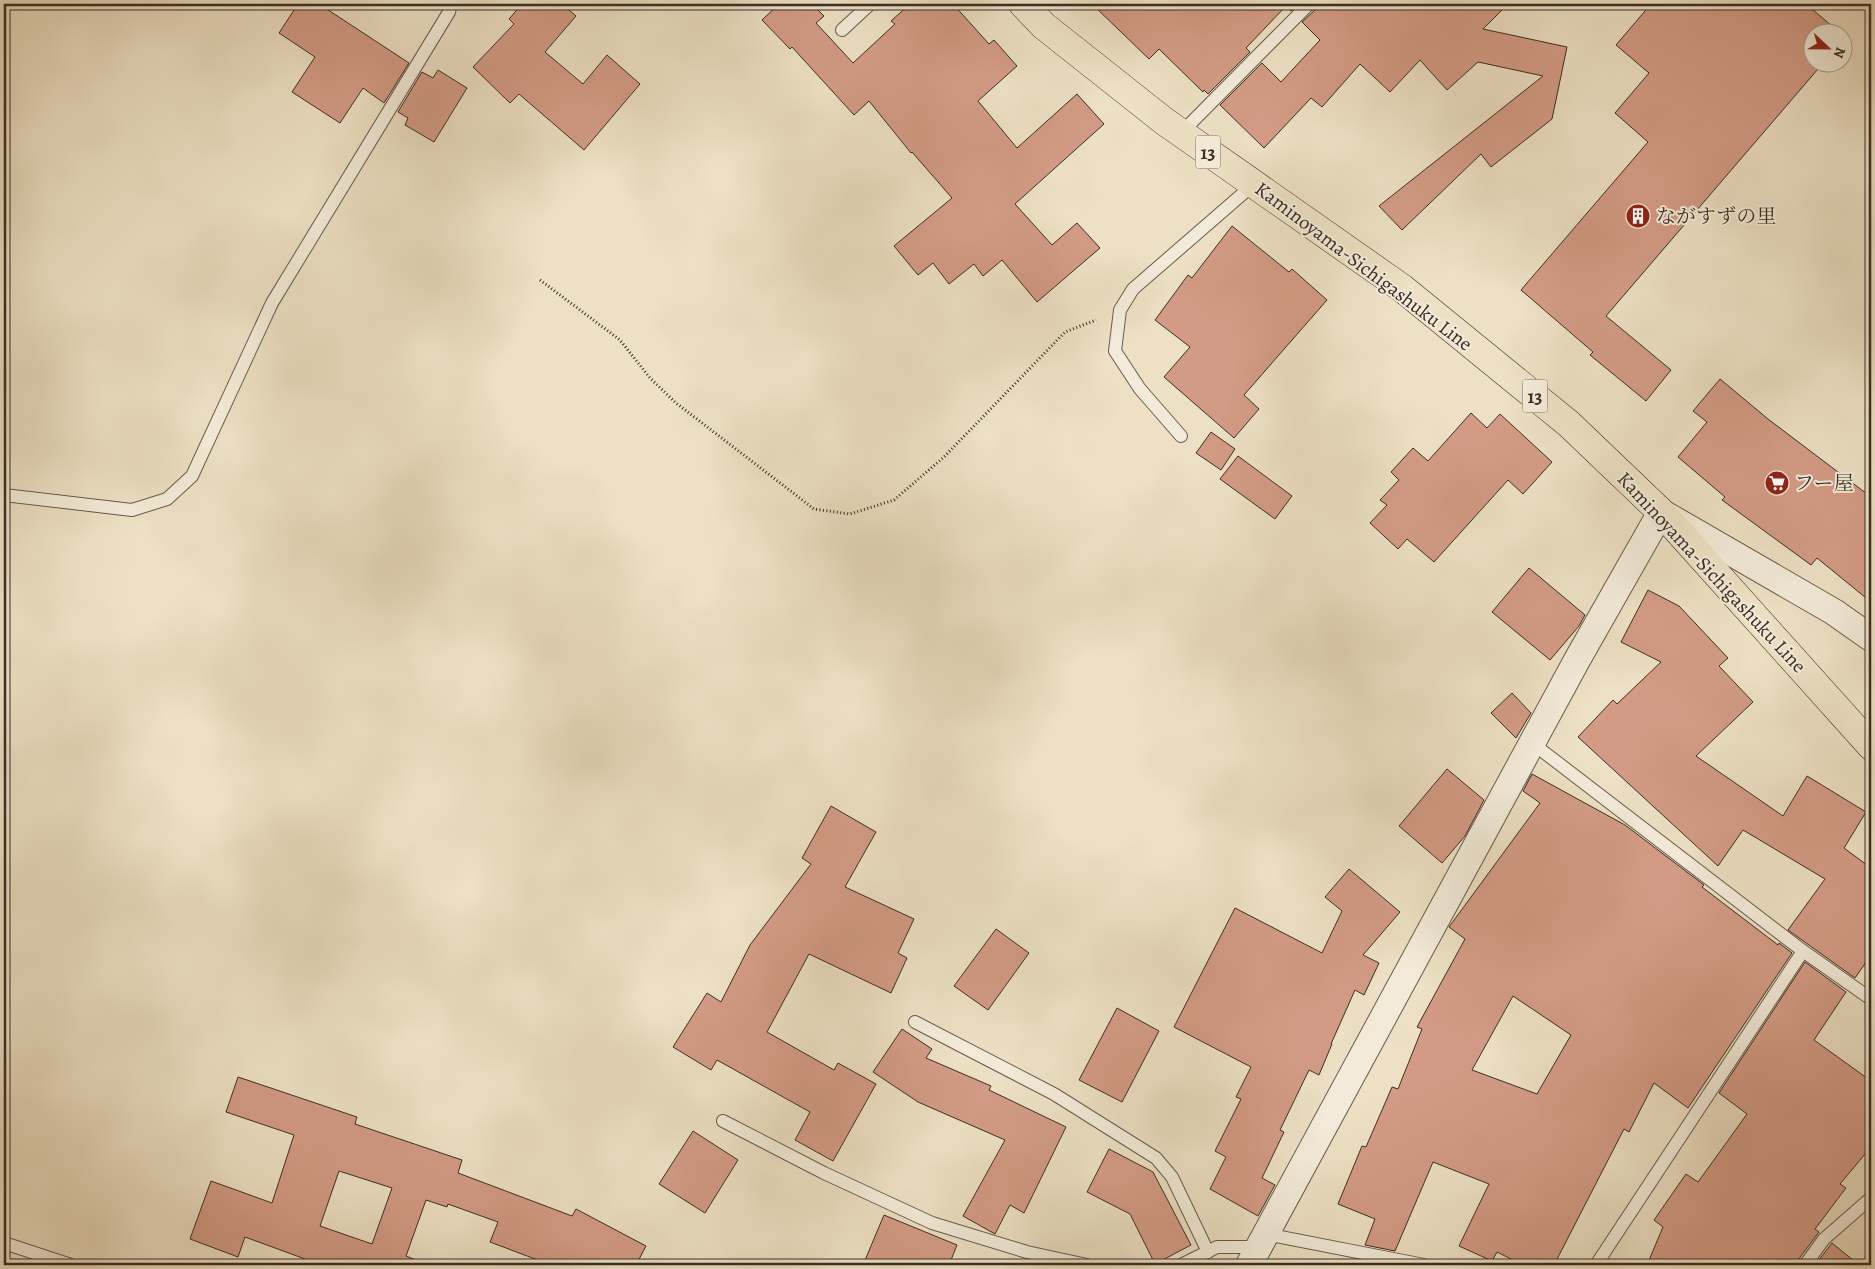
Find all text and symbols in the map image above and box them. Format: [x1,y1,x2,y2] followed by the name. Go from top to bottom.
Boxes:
[1802,22,1852,72] north arrow
[1829,44,1850,61] text: N
[1196,136,1220,168] road number: 13
[1249,176,1478,357] street label: Kaminoyama-Sichigashuku Line
[1625,203,1651,229] building icon: ながすずの里
[1656,203,1776,230] place label: ながすずの里
[1522,380,1548,412] road number: 13
[1611,466,1812,679] street label: Kaminoyama-Sichigashuku Line
[1764,470,1790,496] supermarket icon: フー屋
[1794,470,1853,497] place label: フー屋

